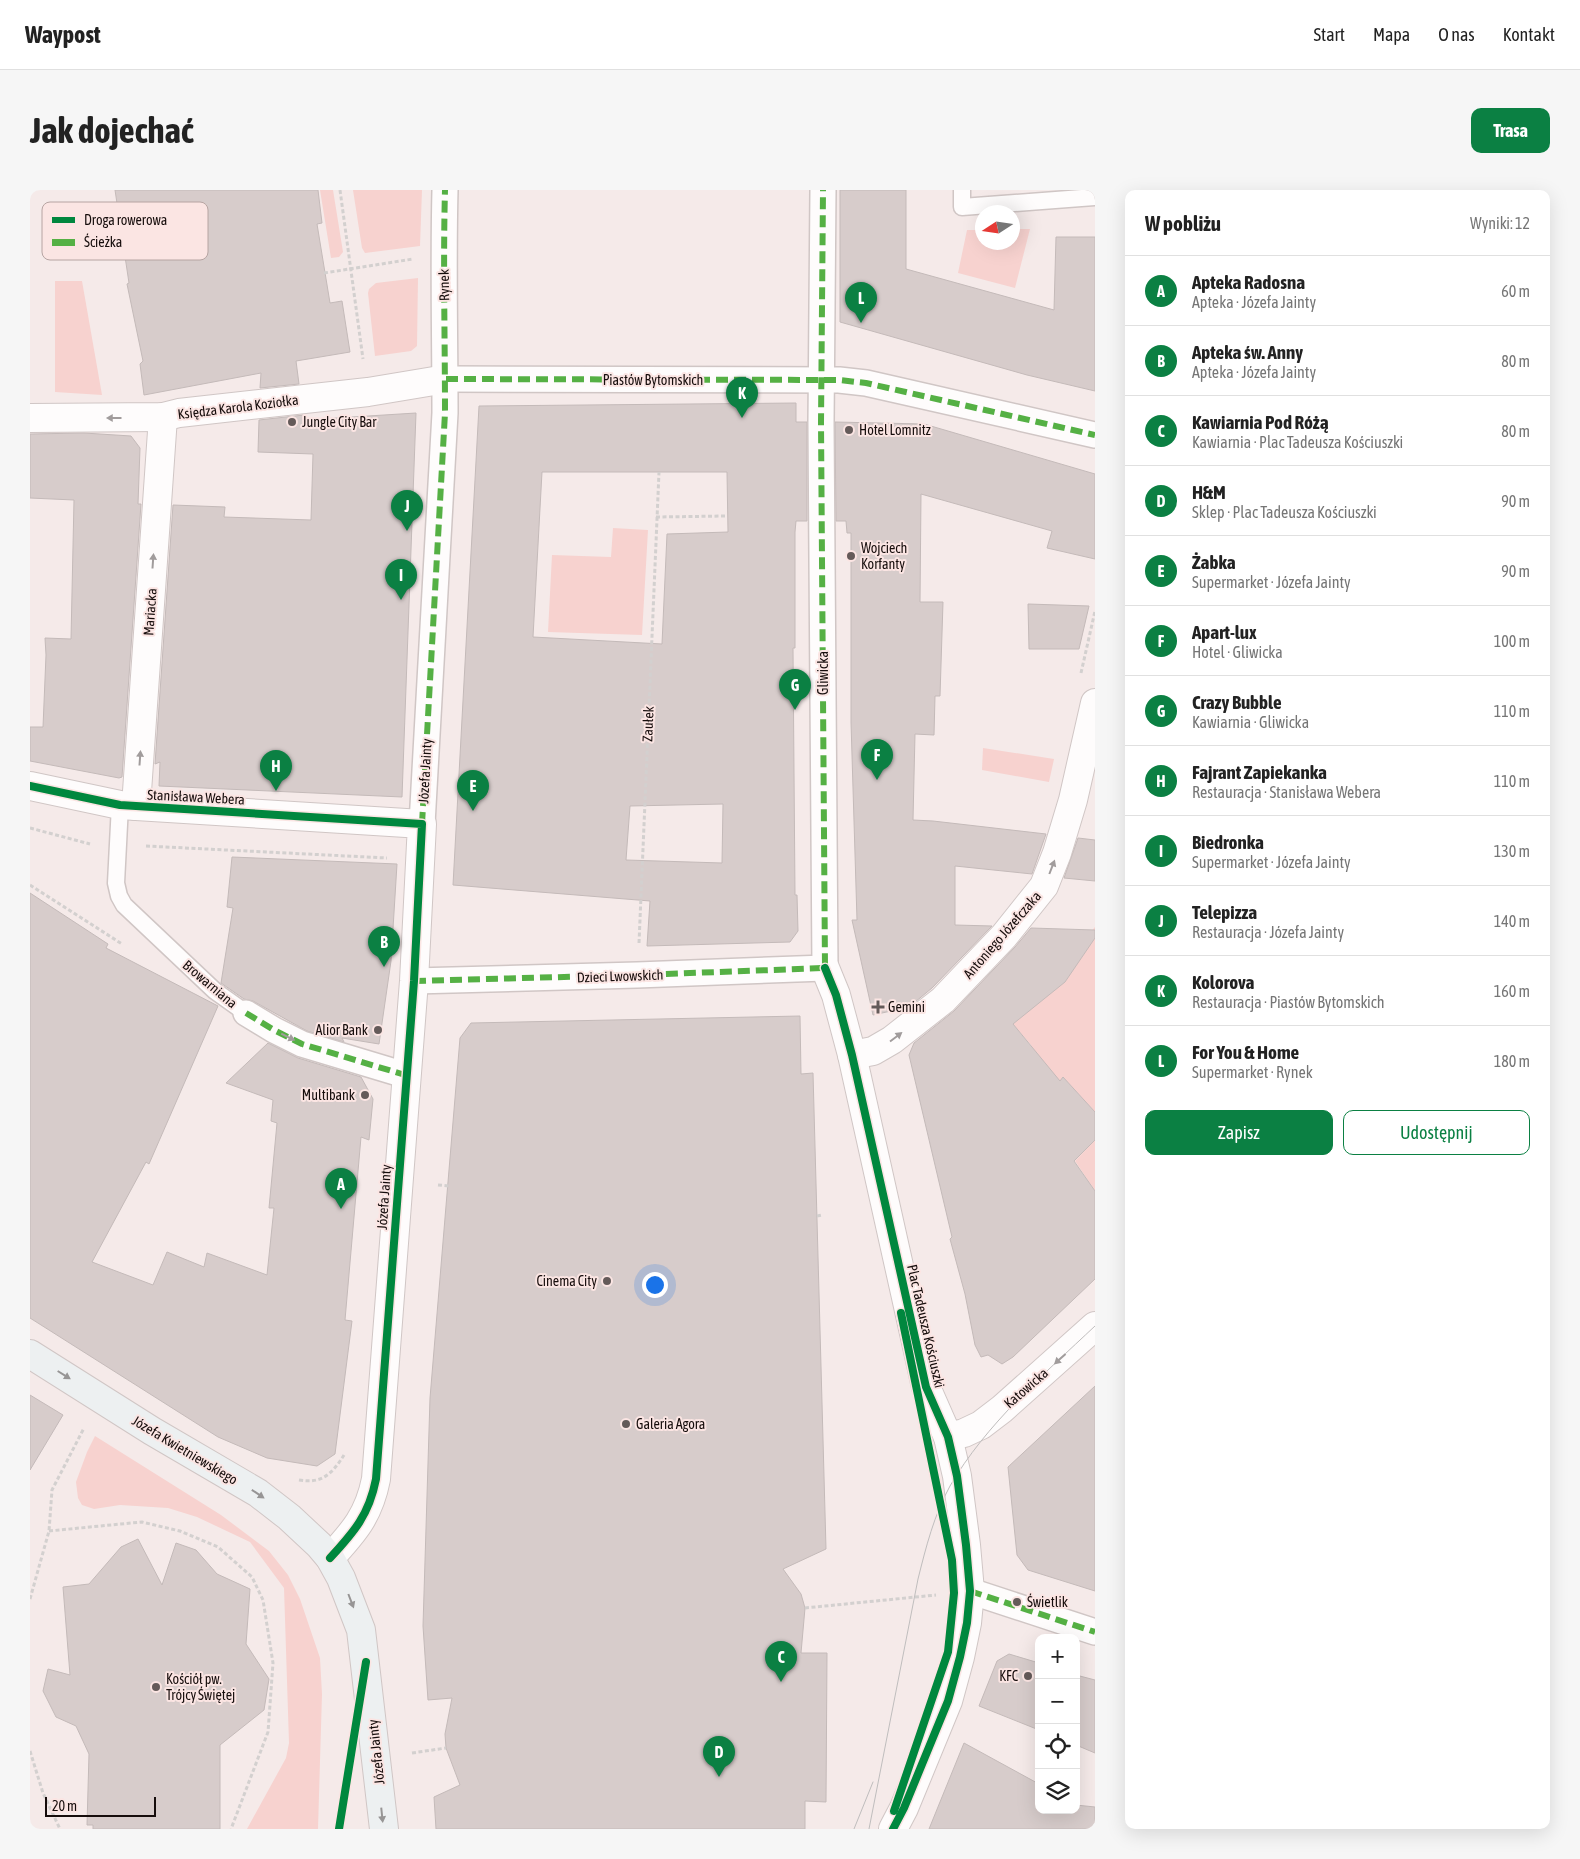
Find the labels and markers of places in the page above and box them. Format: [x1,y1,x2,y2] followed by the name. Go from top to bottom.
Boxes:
[845,282,877,323] pin: L
[726,377,758,418] pin: K
[302,414,377,430] place label: Jungle City Bar
[286,416,298,428] marker: Jungle City Bar
[859,422,931,438] place label: Hotel Lomnitz
[843,424,855,436] marker: Hotel Lomnitz
[391,490,423,531] pin: J
[861,540,907,572] place label: Wojciech Korfanty
[845,550,857,562] marker: Wojciech Korfanty
[385,559,417,600] pin: I
[779,669,811,710] pin: G
[861,739,893,780] pin: F
[260,750,292,791] pin: H
[457,770,489,811] pin: E
[368,926,400,967] pin: B
[888,999,925,1015] place label: Gemini
[872,1001,884,1013] marker: Gemini
[315,1022,368,1038] place label: Alior Bank
[372,1024,384,1036] marker: Alior Bank
[302,1087,355,1103] place label: Multibank
[359,1089,371,1101] marker: Multibank
[325,1168,357,1209] pin: A
[537,1273,597,1289] place label: Cinema City
[601,1275,613,1287] marker: Cinema City
[636,1416,705,1432] place label: Galeria Agora
[620,1418,632,1430] marker: Galeria Agora
[1027,1593,1068,1610] place label: Świetlik
[1011,1596,1023,1608] marker: Świetlik
[765,1641,797,1682] pin: C
[999,1668,1019,1684] place label: KFC
[1022,1670,1034,1682] marker: KFC
[166,1671,235,1703] place label: Kościół pw. Trójcy Świętej
[150,1681,162,1693] marker: Kościół pw. Trójcy Świętej
[703,1736,735,1777] pin: D

